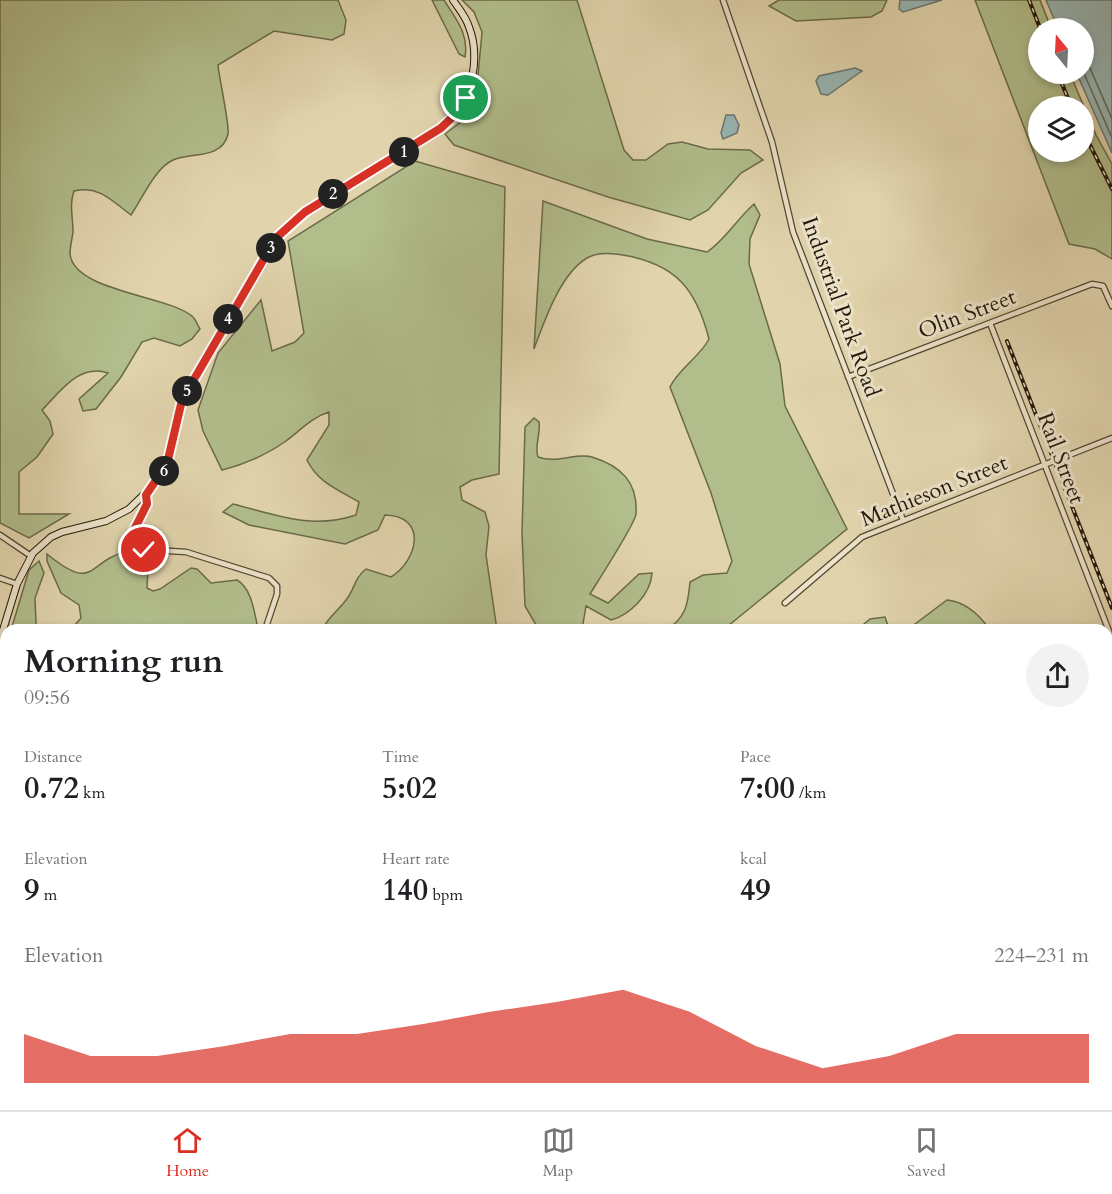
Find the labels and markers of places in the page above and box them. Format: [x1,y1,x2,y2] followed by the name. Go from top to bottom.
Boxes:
[440,72,491,123] pin
[389,137,419,167] pin: 1
[318,179,348,209] pin: 2
[256,233,286,263] pin: 3
[213,304,243,334] pin: 4
[172,376,202,406] pin: 5
[149,456,179,486] pin: 6
[118,524,169,575] pin

